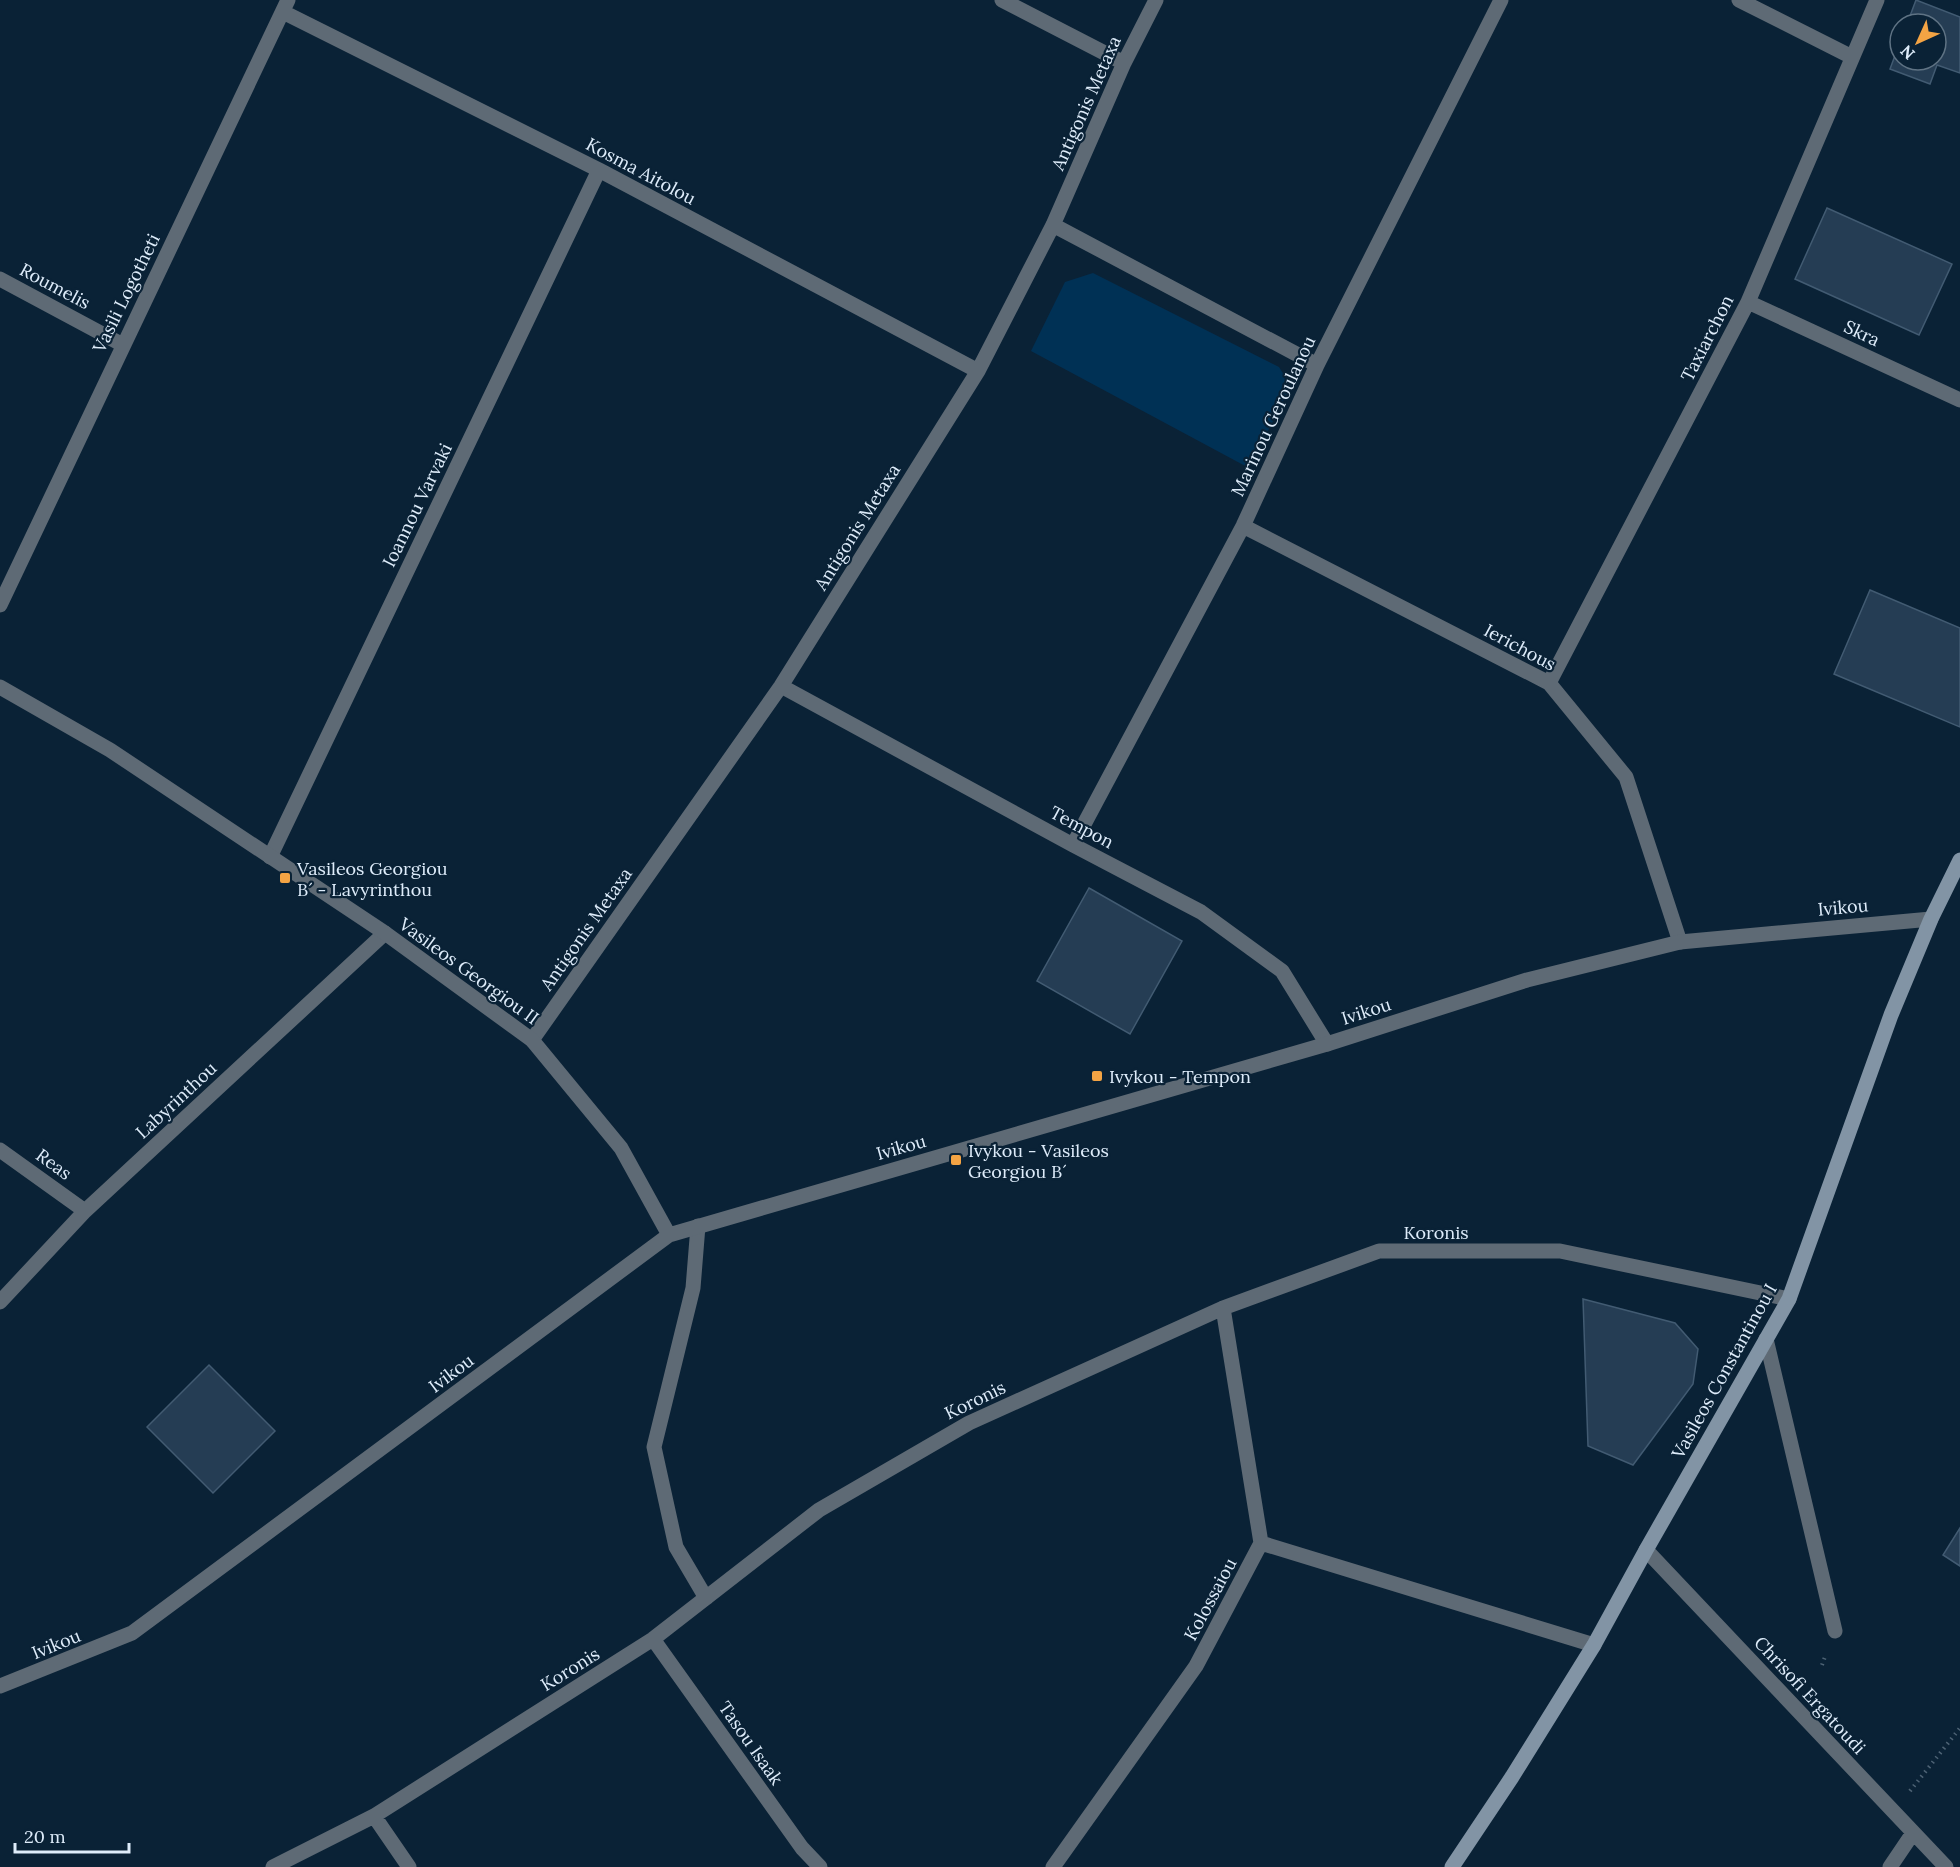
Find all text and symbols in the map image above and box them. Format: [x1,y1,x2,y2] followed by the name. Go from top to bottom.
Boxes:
[1888,12,1948,72] north arrow
[1046,32,1126,175] street label: Antigonis Metaxa
[1896,41,1919,64] text: N
[582,132,700,210] street label: Kosma Aitolou
[87,230,165,357] street label: Vasili Logotheti
[16,258,94,314] street label: Roumelis
[1675,291,1739,385] street label: Taxiarchon
[1840,315,1884,351] street label: Skra
[1226,332,1320,500] street label: Marinou Geroulanou
[377,439,457,571] street label: Ioannou Varvaki
[808,460,905,595] street label: Antigonis Metaxa
[1480,618,1560,676] street label: Ierichous
[1046,801,1118,853] street label: Tempon
[296,857,448,901] place label: Vasileos Georgiou B´ - Lavyrinthou
[535,863,637,996] street label: Antigonis Metaxa
[278,871,292,885] marker: Vasileos Georgiou B´ - Lavyrinthou
[1817,893,1869,921] street label: Ivikou
[394,912,543,1029] street label: Vasileos Georgiou II
[1338,992,1394,1030] street label: Ivikou
[131,1056,222,1143] street label: Labyrinthou
[1109,1065,1251,1088] place label: Ivykou - Tempon
[1090,1069,1104,1083] marker: Ivykou - Tempon
[873,1129,929,1165] street label: Ivikou
[968,1139,1109,1183] place label: Ivykou - Vasileos Georgiou B´
[32,1143,76,1185] street label: Reas
[949,1153,963,1167] marker: Ivykou - Vasileos Georgiou B´
[1403,1221,1469,1244] street label: Koronis
[1666,1279,1782,1463] street label: Vasileos Constantinou I
[424,1348,478,1397] street label: Ivikou
[941,1375,1009,1425] street label: Koronis
[1179,1554,1241,1644] street label: Kolossaiou
[28,1624,84,1664] street label: Ivikou
[1749,1631,1871,1759] street label: Chrisofi Ergatoudi
[536,1642,604,1696] street label: Koronis
[714,1697,788,1790] street label: Tasou Isaak
[15,1816,129,1854] scale bar
[24,1825,66,1848] text: 20 m

